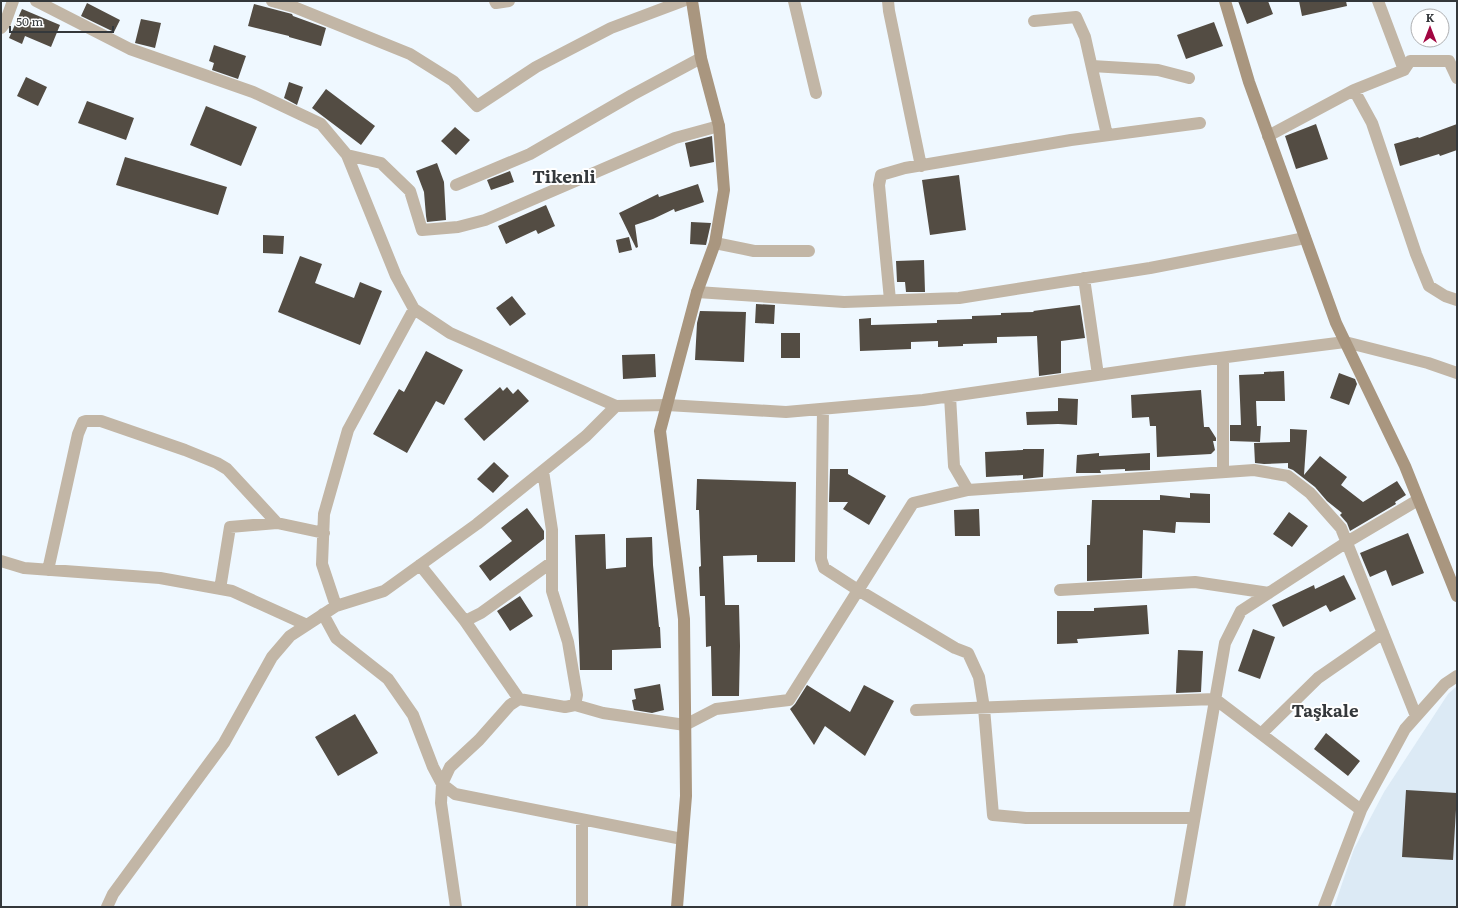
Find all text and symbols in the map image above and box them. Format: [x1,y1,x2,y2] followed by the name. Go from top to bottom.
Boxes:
[10,8,113,34] scale bar
[1410,8,1450,48] north arrow
[1426,9,1435,25] text: K
[16,12,43,30] text: 50 m
[532,163,596,188] district label: Tikenli
[1291,697,1359,722] district label: Taşkale

